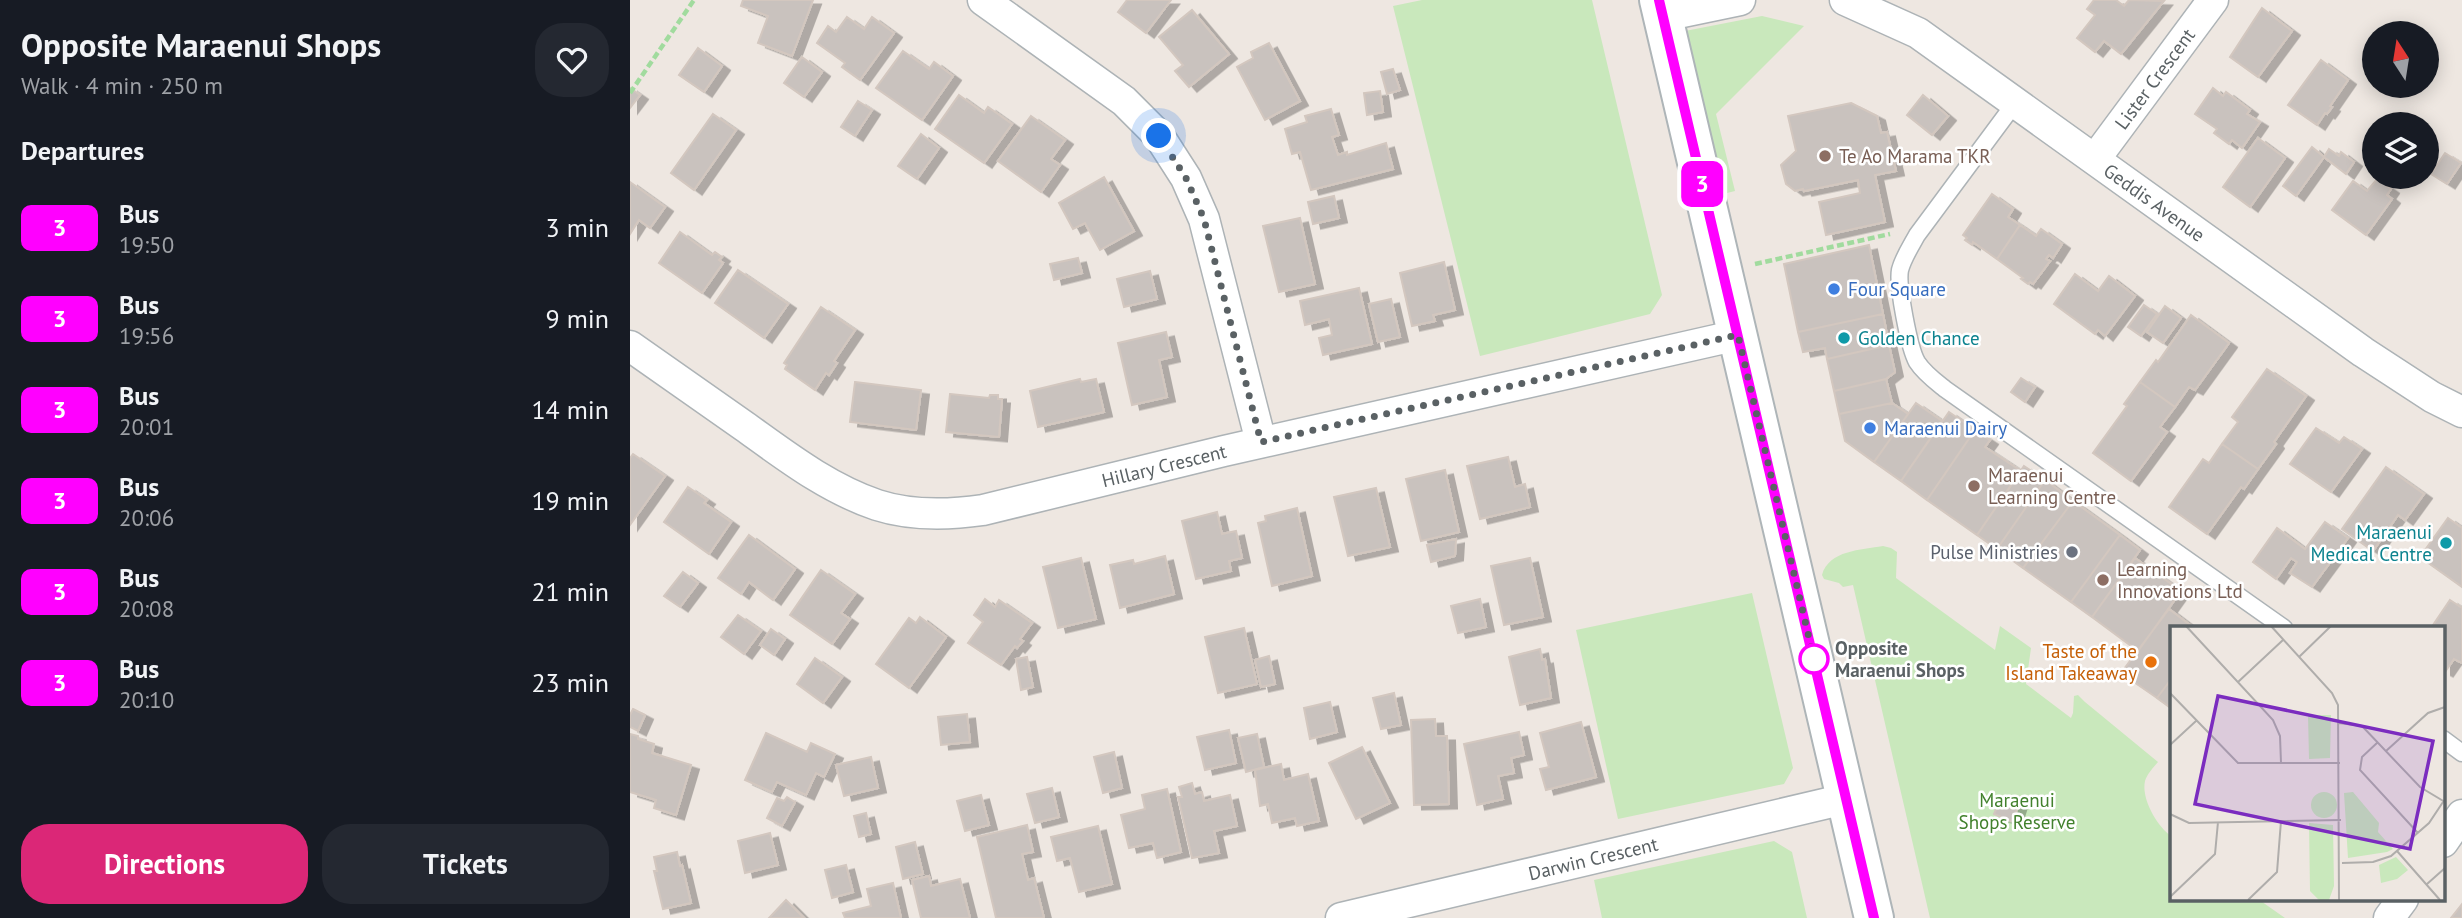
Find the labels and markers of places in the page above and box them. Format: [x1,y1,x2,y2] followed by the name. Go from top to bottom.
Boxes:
[1839,144,1990,168] place label: Te Ao Marama TKR
[1817,148,1833,164] marker: Te Ao Marama TKR
[1848,277,1946,301] place label: Four Square
[1826,281,1842,297] marker: Four Square
[1858,326,1980,350] place label: Golden Chance
[1836,330,1852,346] marker: Golden Chance
[1884,416,2007,440] place label: Maraenui Dairy
[1862,420,1878,436] marker: Maraenui Dairy
[1988,463,2116,509] place label: Maraenui Learning Centre
[1966,478,1982,494] marker: Maraenui Learning Centre
[2311,520,2432,566] place label: Maraenui Medical Centre
[2438,535,2454,551] marker: Maraenui Medical Centre
[1930,540,2058,564] place label: Pulse Ministries
[2064,544,2080,560] marker: Pulse Ministries
[2117,557,2243,603] place label: Learning Innovations Ltd
[2095,572,2111,588] marker: Learning Innovations Ltd
[1835,636,1965,682] place label: Opposite Maraenui Shops
[2005,639,2137,685] place label: Taste of the Island Takeaway
[1799,644,1829,674] marker: Opposite Maraenui Shops
[2143,654,2159,670] marker: Taste of the Island Takeaway

